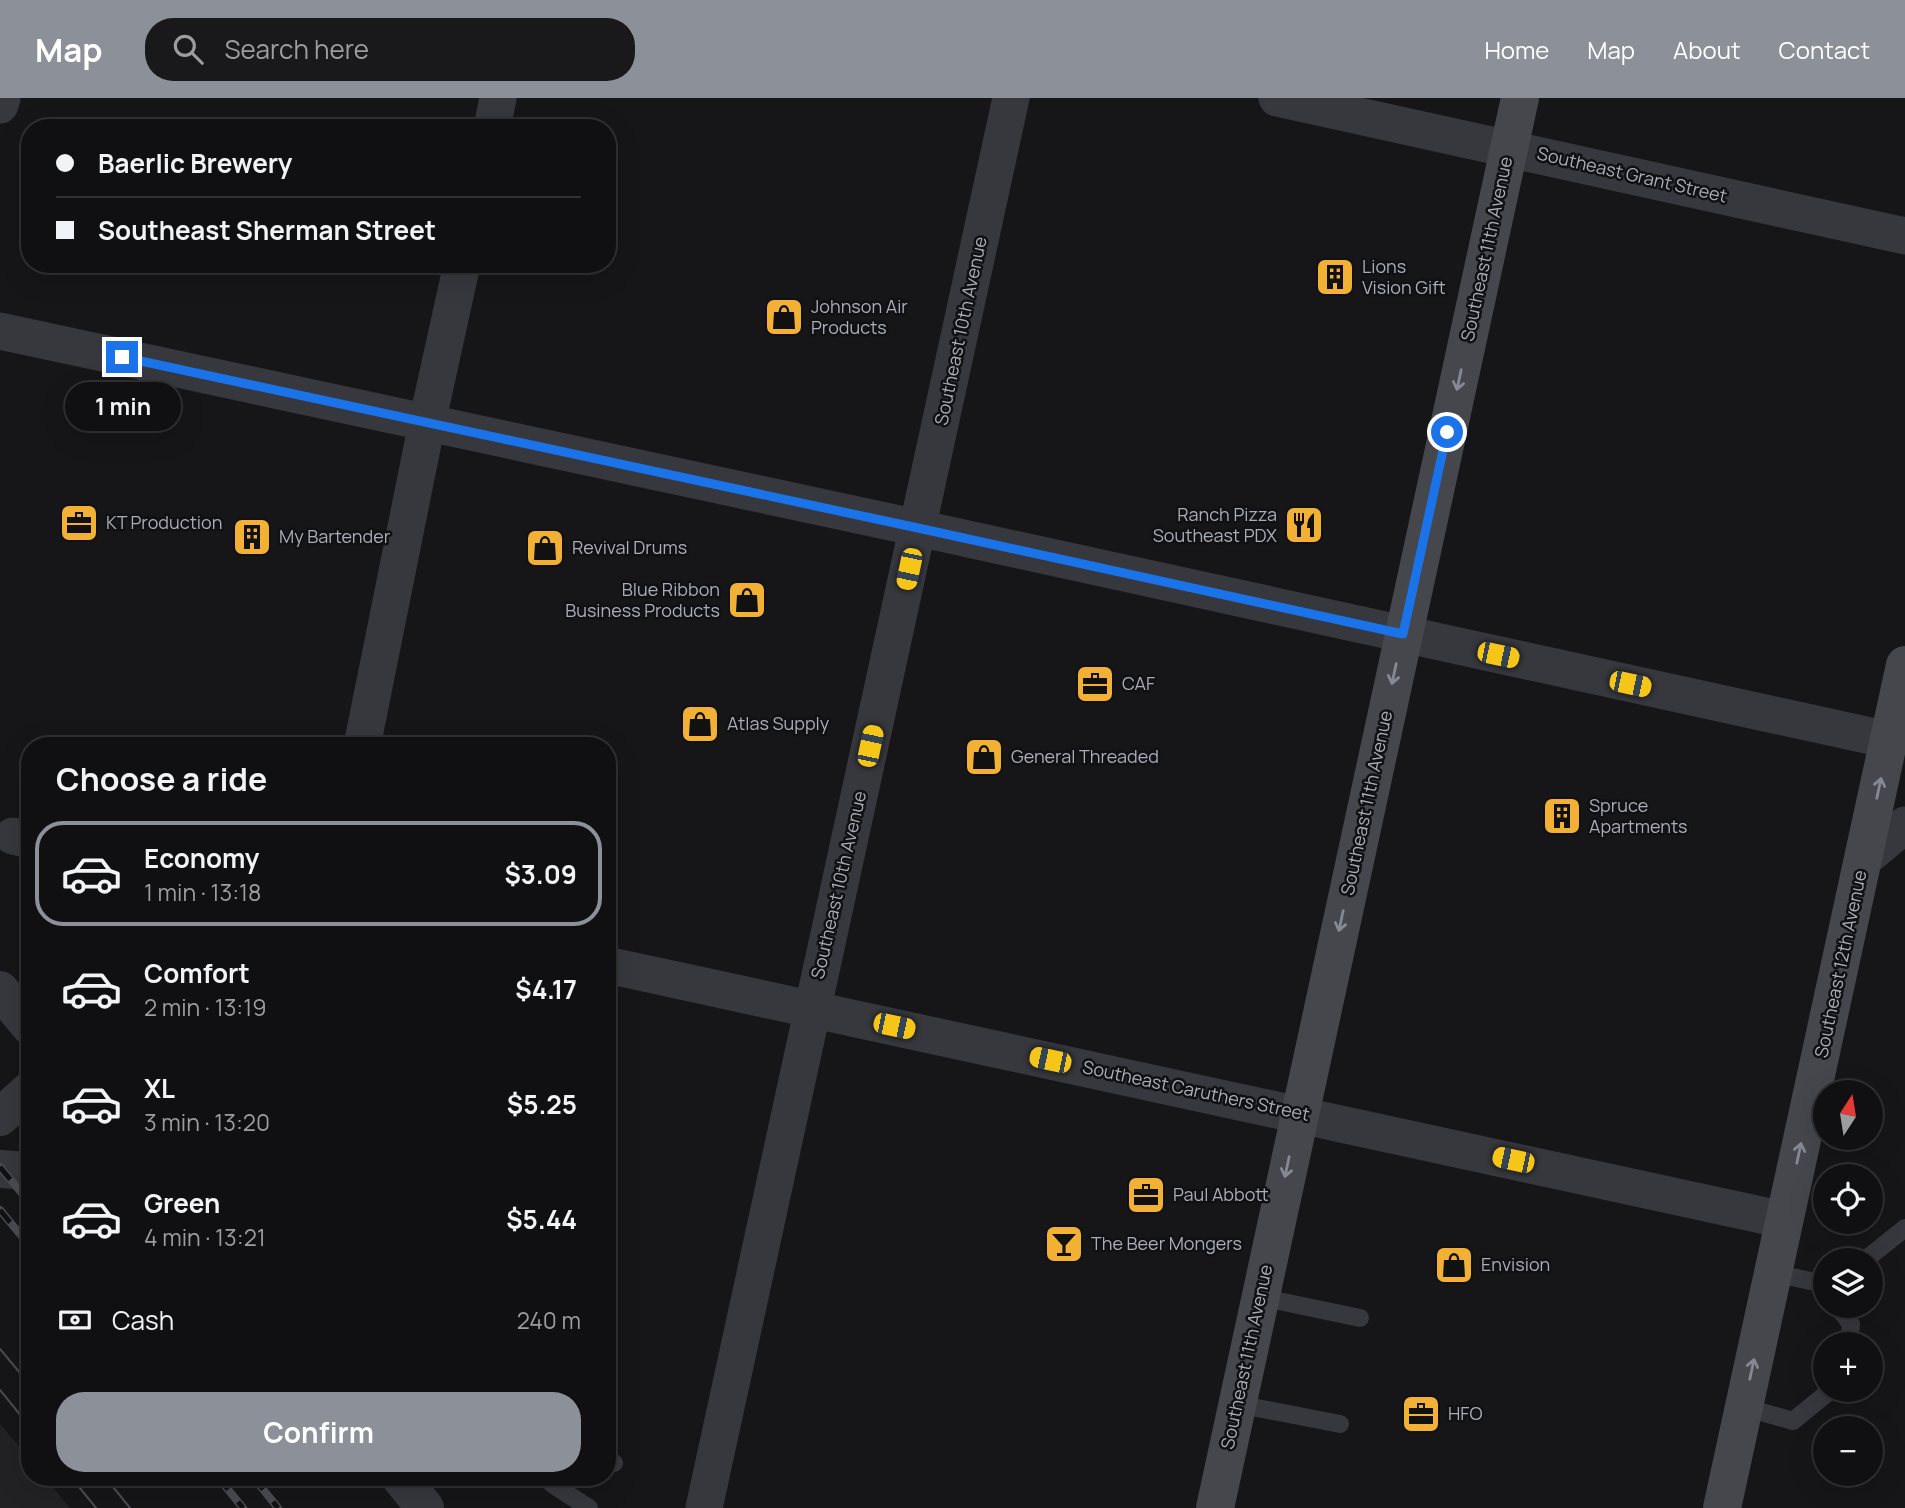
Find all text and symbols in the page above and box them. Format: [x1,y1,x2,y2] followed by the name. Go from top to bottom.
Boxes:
[145,18,635,81] search box
[35,27,103,72] text: Map
[169,30,207,68] icon: search
[225,31,369,67] text: Search here
[1484,33,1549,66] text: Home
[1587,33,1635,66] text: Map
[1673,33,1741,66] text: About
[1779,33,1870,66] text: Contact
[1535,140,1729,208] street label: Southeast Grant Street
[98,145,292,181] text: Baerlic Brewery
[1455,154,1517,343] street label: Southeast 11th Avenue
[98,212,436,248] text: Southeast Sherman Street
[928,234,992,427] street label: Southeast 10th Avenue
[1362,254,1446,299] place label: Lions Vision Gift
[1314,256,1356,298] building icon: Lions Vision Gift
[811,294,908,339] place label: Johnson Air Products
[763,296,805,338] shop icon: Johnson Air Products
[106,341,138,373] route end
[1451,368,1465,391] one-way arrow
[64,382,180,430] callout: 1 min
[95,390,151,422] text: 1 min
[1431,416,1463,448] route start
[58,502,100,544] office icon: KT Production
[1153,502,1277,547] place label: Ranch Pizza Southeast PDX
[1283,504,1325,546] restaurant icon: Ranch Pizza Southeast PDX
[106,510,222,534] place label: KT Production
[231,516,273,558] building icon: My Bartender
[279,524,391,548] place label: My Bartender
[524,527,566,569] shop icon: Revival Drums
[572,535,687,559] place label: Revival Drums
[895,546,924,592] car
[565,577,720,622] place label: Blue Ribbon Business Products
[726,579,768,621] shop icon: Blue Ribbon Business Products
[1476,640,1521,670] car
[1387,662,1401,685] one-way arrow
[1074,663,1116,705] office icon: CAF
[1608,669,1653,699] car
[1122,671,1155,695] place label: CAF
[679,703,721,745] shop icon: Atlas Supply
[1335,708,1397,897] street label: Southeast 11th Avenue
[727,711,830,735] place label: Atlas Supply
[856,723,885,769] car
[963,736,1005,778] shop icon: General Threaded
[1011,744,1159,768] place label: General Threaded
[56,757,267,801] text: Choose a ride
[1872,777,1886,800] one-way arrow
[805,789,871,981] street label: Southeast 10th Avenue
[1589,793,1688,838] place label: Spruce Apartments
[1541,795,1583,837] building icon: Spruce Apartments
[144,840,259,876] text: Economy
[60,842,123,905] icon: car
[504,856,577,892] text: $3.09
[1808,868,1872,1060] street label: Southeast 12th Avenue
[144,876,261,908] text: 1 min · 13:18
[1334,909,1347,931] one-way arrow
[144,955,250,991] text: Comfort
[60,957,123,1020] icon: car
[515,971,577,1007] text: $4.17
[144,991,266,1023] text: 2 min · 13:19
[872,1011,917,1041] car
[1028,1045,1073,1075] car
[1081,1054,1312,1126] street label: Southeast Caruthers Street
[144,1070,175,1106] text: XL
[60,1072,123,1135] icon: car
[1813,1080,1883,1150] north arrow
[1813,1080,1883,1486] map controls
[507,1086,577,1122] text: $5.25
[144,1106,270,1138] text: 3 min · 13:20
[1793,1143,1806,1165] one-way arrow
[1491,1145,1536,1175] car
[1280,1155,1294,1178] one-way arrow
[1813,1164,1883,1234] button: locate
[1125,1174,1167,1216] office icon: Paul Abbott
[1173,1182,1269,1206] place label: Paul Abbott
[144,1185,220,1221] text: Green
[60,1187,123,1250] icon: car
[506,1201,577,1237] text: $5.44
[144,1221,266,1253] text: 4 min · 13:21
[1043,1223,1085,1265] bar icon: The Beer Mongers
[1091,1231,1242,1255] place label: The Beer Mongers
[1433,1244,1475,1286] shop icon: Envision
[1813,1248,1883,1318] button: layers
[1481,1252,1550,1276] place label: Envision
[1215,1262,1277,1451] street label: Southeast 11th Avenue
[56,1301,94,1339] icon: cash
[112,1302,174,1338] text: Cash
[517,1304,581,1336] text: 240 m
[1813,1332,1883,1402] button: +
[1746,1358,1760,1381] one-way arrow
[56,1392,581,1472] button: Confirm
[1400,1393,1442,1435] office icon: HFO
[1448,1401,1482,1425] place label: HFO
[1813,1416,1883,1486] button: −

